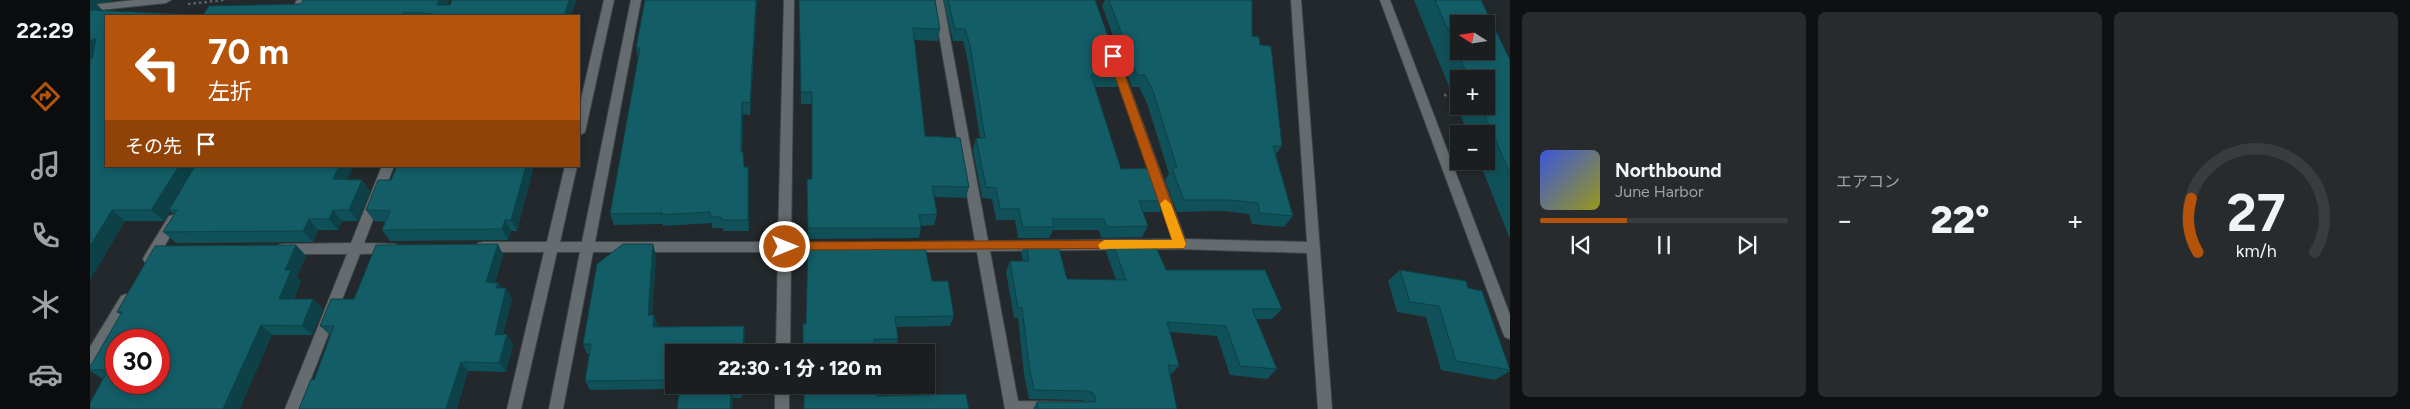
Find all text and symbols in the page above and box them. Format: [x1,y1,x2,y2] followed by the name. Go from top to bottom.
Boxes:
[1450,15,1495,60] north arrow
[1450,15,1495,170] map controls
[16,17,74,44] text: 22:29
[208,31,289,73] text: 70 m
[125,35,190,100] icon: left
[1092,35,1134,77] pin
[1099,42,1127,70] icon: arrive
[1450,70,1495,115] button: +
[208,78,252,105] text: 左折
[28,79,63,114] icon: directions
[1450,125,1495,170] button: −
[192,130,220,158] icon: arrive
[125,135,182,158] text: その先
[28,148,63,183] icon: music
[1615,159,1722,182] text: Northbound
[1836,172,1900,191] text: エアコン
[1615,182,1703,201] text: June Harbor
[2226,182,2286,244] text: 27
[1930,197,1990,243] text: 22°
[1836,203,1853,237] text: −
[2067,203,2084,237] text: +
[28,218,63,253] icon: phone
[758,220,810,272] position arrow
[1567,231,1595,259] icon: previous
[1650,231,1678,259] icon: pause
[1733,231,1761,259] icon: next
[2236,240,2276,261] text: km/h
[28,287,63,322] icon: climate
[105,329,170,394] speed limit sign: 30
[28,357,63,392] icon: car
[718,357,882,380] text: 22:30 · 1 分 · 120 m

